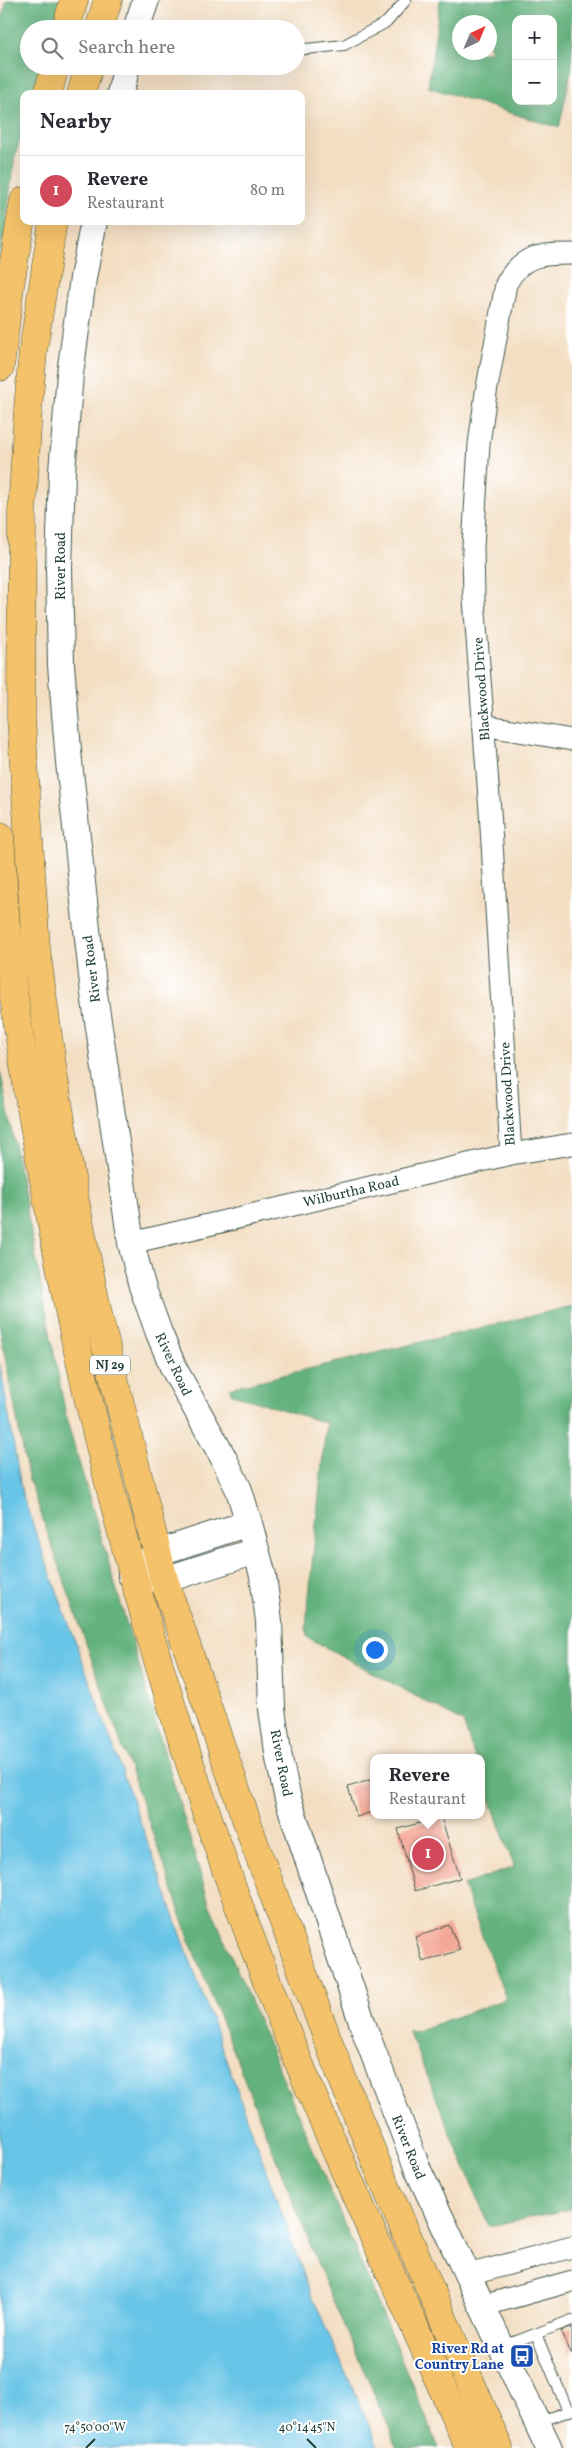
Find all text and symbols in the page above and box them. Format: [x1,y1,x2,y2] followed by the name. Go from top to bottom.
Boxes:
[452,15,497,60] north arrow
[512,15,557,105] map controls
[512,15,557,60] button: +
[20,20,305,75] search box
[38,34,66,62] icon: search
[78,35,175,61] text: Search here
[512,60,557,105] button: −
[40,108,111,137] text: Nearby
[87,167,148,193] text: Revere
[53,180,59,202] text: 1
[250,180,285,202] text: 80 m
[87,193,165,215] text: Restaurant
[52,532,71,600] street label: River Road
[469,636,496,741] street label: Blackwood Drive
[79,934,106,1004] street label: River Road
[496,1041,521,1146] street label: Blackwood Drive
[301,1172,401,1213] street label: Wilburtha Road
[150,1330,196,1400] street label: River Road
[90,1356,130,1374] road number: NJ 29
[362,1637,388,1663] your location
[265,1728,296,1799] street label: River Road
[370,1754,485,1819] popup
[389,1763,450,1789] text: Revere
[389,1789,466,1811] text: Restaurant
[412,1835,444,1873] pin: 1
[386,2112,429,2183] street label: River Road
[415,2340,504,2375] place label: River Rd at Country Lane
[509,2343,535,2369] bus stop icon: River Rd at Country Lane
[64,2420,126,2436] text: 74°50'00"W
[279,2420,336,2436] text: 40°14'45"N

